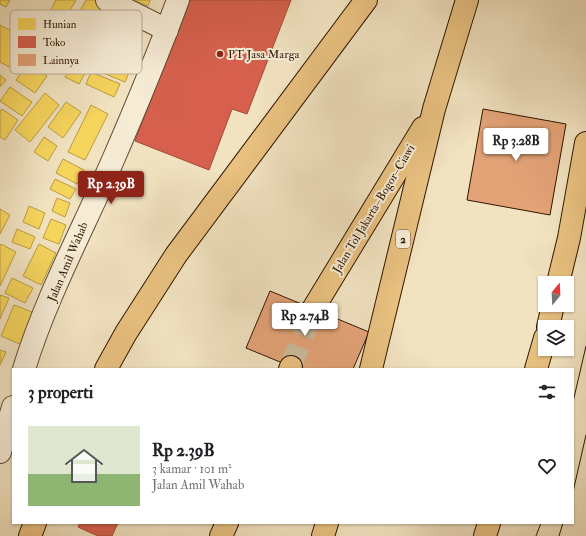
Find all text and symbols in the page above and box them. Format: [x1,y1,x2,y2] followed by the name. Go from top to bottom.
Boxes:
[10,10,142,74] legend
[43,18,77,31] text: Hunian
[43,36,65,49] text: Toko
[228,47,301,62] place label: PT Jasa Marga
[215,49,225,59] marker: PT Jasa Marga
[43,54,79,68] text: Lainnya
[475,128,557,162] pin: Rp 3.28B
[492,133,540,149] text: Rp 3.28B
[329,142,418,277] street label: Jalan Tol Jakarta–Bogor–Ciawi
[70,171,152,205] pin: Rp 2.39B
[87,176,135,192] text: Rp 2.39B
[44,220,92,305] street label: Jalan Amil Wahab
[396,230,410,248] road number: 2
[538,276,574,312] north arrow
[538,276,574,356] map controls
[264,303,346,337] pin: Rp 2.74B
[281,308,329,324] text: Rp 2.74B
[538,320,574,356] button: layers
[536,381,558,403] icon: filters
[28,382,93,403] text: 3 properti
[152,440,215,461] text: Rp 2.39B
[60,442,108,490] icon: home
[536,455,558,477] icon: heart
[152,461,232,477] text: 3 kamar · 101 m²
[152,477,244,493] text: Jalan Amil Wahab

